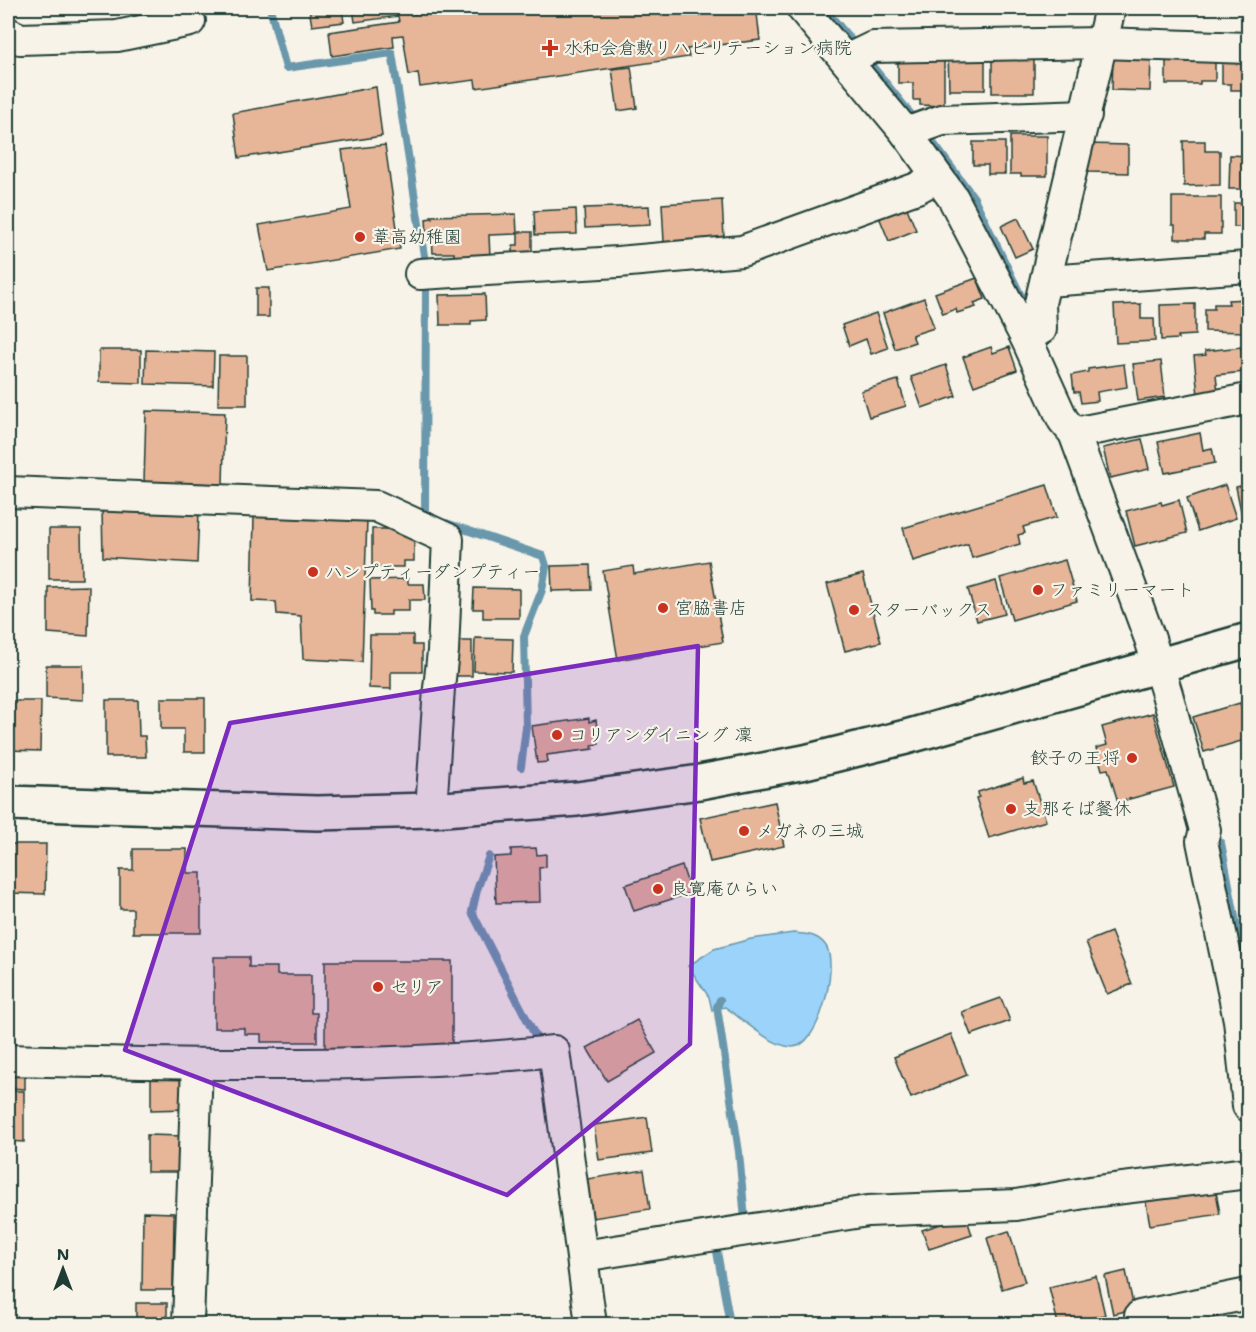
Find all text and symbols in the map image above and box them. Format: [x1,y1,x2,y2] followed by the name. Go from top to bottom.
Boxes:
[564,36,852,60] place label: 水和会倉敷リハビリテーション病院
[541,39,559,57] marker: 水和会倉敷リハビリテーション病院
[372,225,462,249] place label: 葦高幼稚園
[353,230,367,244] marker: 葦高幼稚園
[325,560,540,584] place label: ハンプティーダンプティー
[306,565,320,579] marker: ハンプティーダンプティー
[1050,578,1194,602] place label: ファミリーマート
[1031,583,1045,597] marker: ファミリーマート
[675,596,747,620] place label: 宮脇書店
[866,598,992,622] place label: スターバックス
[656,601,670,615] marker: 宮脇書店
[847,603,861,617] marker: スターバックス
[569,723,753,747] place label: コリアンダイニング 凜
[550,728,564,742] marker: コリアンダイニング 凜
[1030,746,1120,770] place label: 餃子の王将
[1125,751,1139,765] marker: 餃子の王将
[1023,797,1131,821] place label: 支那そば餐休
[1004,802,1018,816] marker: 支那そば餐休
[756,819,864,843] place label: メガネの三城
[737,824,751,838] marker: メガネの三城
[670,877,778,901] place label: 良寛庵ひらい
[651,882,665,896] marker: 良寛庵ひらい
[390,975,444,999] place label: セリア
[371,980,385,994] marker: セリア
[33,1239,93,1299] north arrow
[57,1244,69,1265] text: N

